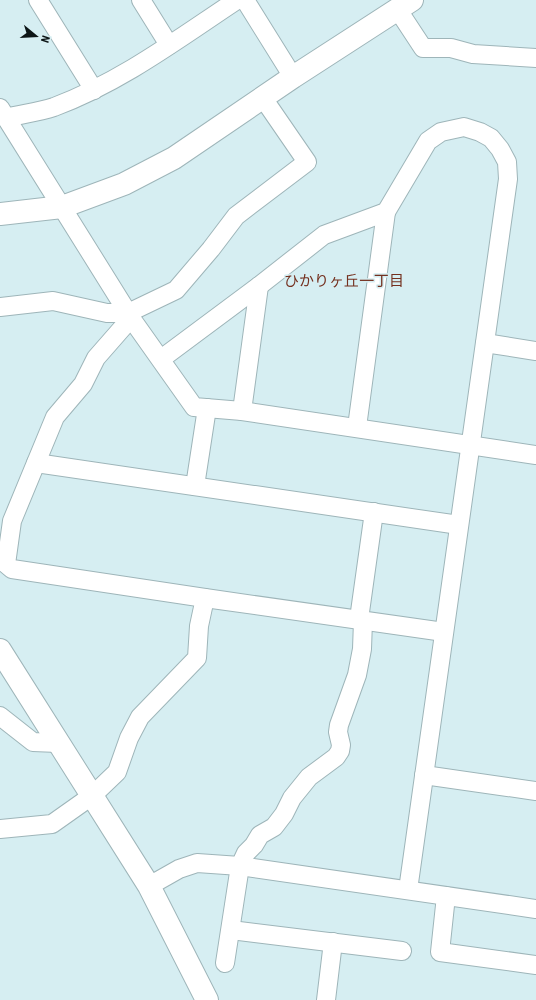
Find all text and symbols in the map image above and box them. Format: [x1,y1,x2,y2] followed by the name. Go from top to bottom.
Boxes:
[16,16,56,56] north arrow
[38,34,52,44] text: N
[284,272,404,290] district label: ひかりヶ丘一丁目

